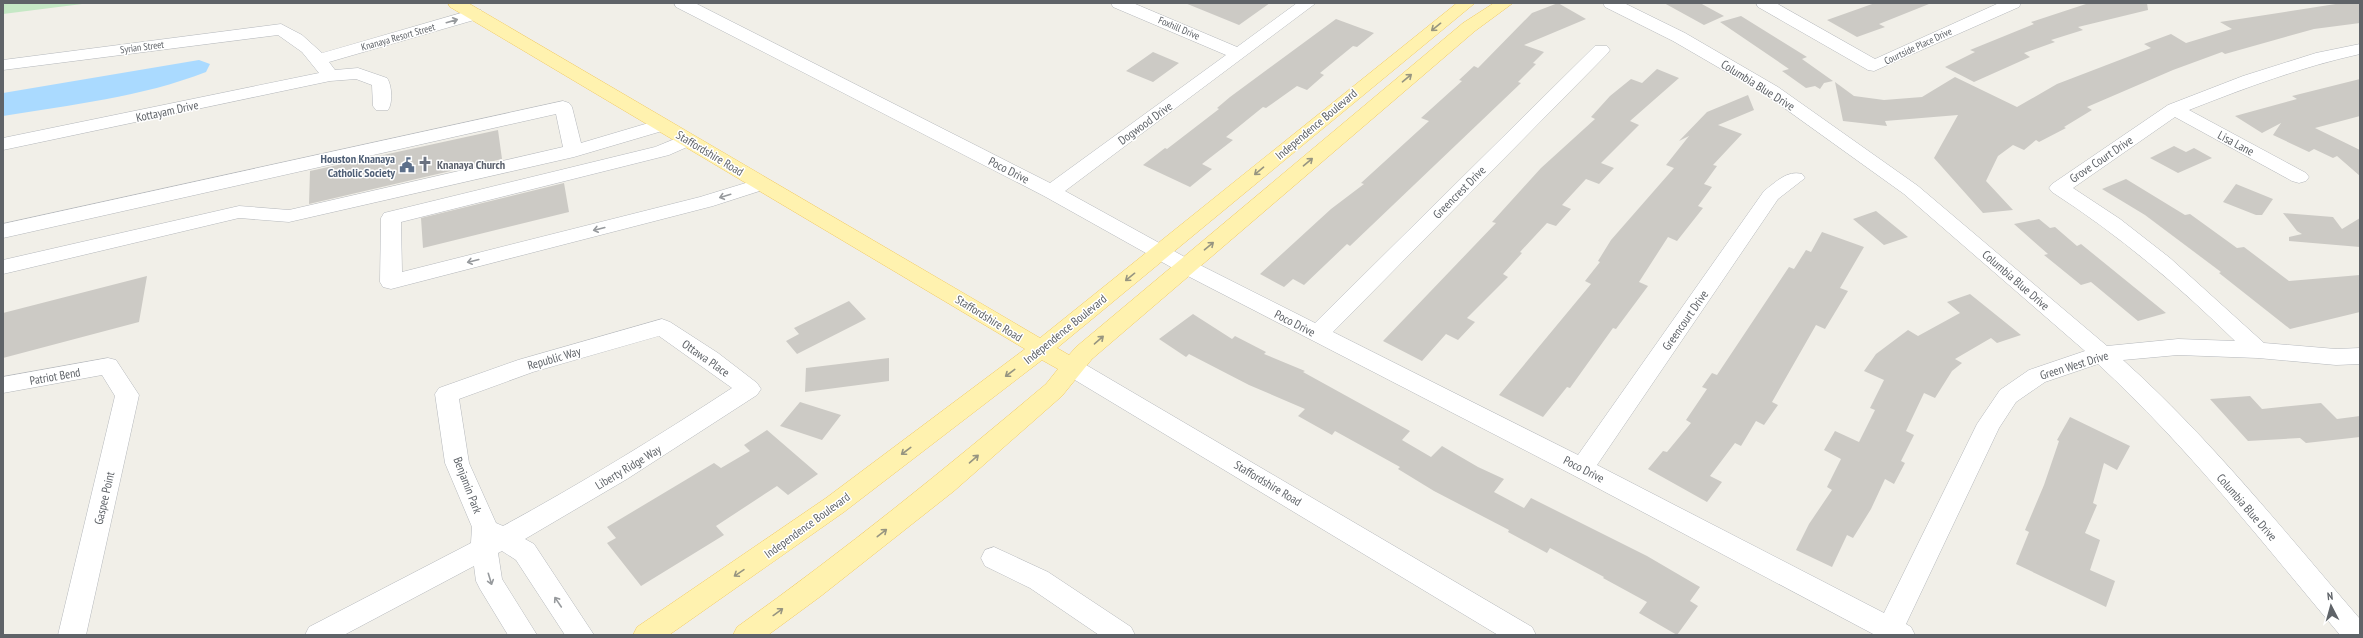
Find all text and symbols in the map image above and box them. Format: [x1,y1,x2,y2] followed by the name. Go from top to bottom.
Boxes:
[1156,13,1202,43] street label: Foxhill Drive
[445,17,458,24] one-way arrow
[360,20,437,54] street label: Knanaya Resort Street
[1430,22,1441,31] one-way arrow
[1882,25,1954,67] street label: Courtside Place Drive
[119,38,165,56] street label: Syrian Street
[1718,56,1798,114] street label: Columbia Blue Drive
[1402,74,1413,83] one-way arrow
[1272,85,1360,163] street label: Independence Boulevard
[134,97,200,125] street label: Kottayam Drive
[1115,98,1175,148] street label: Dogwood Drive
[673,127,747,179] street label: Staffordshire Road
[2215,127,2257,159] street label: Lisa Lane
[2066,132,2136,186] street label: Grove Court Drive
[321,151,395,180] place label: Houston Knanaya Catholic Society
[986,153,1032,187] street label: Poco Drive
[416,155,434,173] church icon: Knanaya Church
[398,156,416,174] public building icon: Houston Knanaya Catholic Society
[437,157,505,172] place label: Knanaya Church
[1303,157,1313,166] one-way arrow
[1429,162,1489,222] street label: Greencrest Drive
[1254,166,1265,175] one-way arrow
[719,193,732,200] one-way arrow
[593,226,606,233] one-way arrow
[1203,241,1214,250] one-way arrow
[1979,247,2053,313] street label: Columbia Blue Drive
[467,258,480,265] one-way arrow
[1124,273,1135,281] one-way arrow
[1659,287,1711,353] street label: Greencourt Drive
[953,291,1025,345] street label: Staffordshire Road
[1021,291,1109,367] street label: Independence Boulevard
[1272,306,1318,340] street label: Poco Drive
[1094,335,1105,344] one-way arrow
[679,336,733,380] street label: Ottawa Place
[526,343,583,373] street label: Republic Way
[2038,347,2110,383] street label: Green West Drive
[28,364,82,388] street label: Patriot Bend
[1005,369,1016,377] one-way arrow
[592,441,664,493] street label: Liberty Ridge Way
[901,447,912,456] one-way arrow
[1561,452,1607,486] street label: Poco Drive
[969,454,980,463] one-way arrow
[450,455,486,516] street label: Benjamin Park
[1231,457,1305,509] street label: Staffordshire Road
[91,469,118,526] street label: Gaspee Point
[2214,470,2280,544] street label: Columbia Blue Drive
[761,489,853,561] street label: Independence Boulevard
[876,529,887,538] one-way arrow
[734,569,745,577] one-way arrow
[487,573,494,586] one-way arrow
[2311,586,2351,626] north arrow
[2326,589,2334,603] text: N
[554,597,562,608] one-way arrow
[773,608,784,616] one-way arrow

